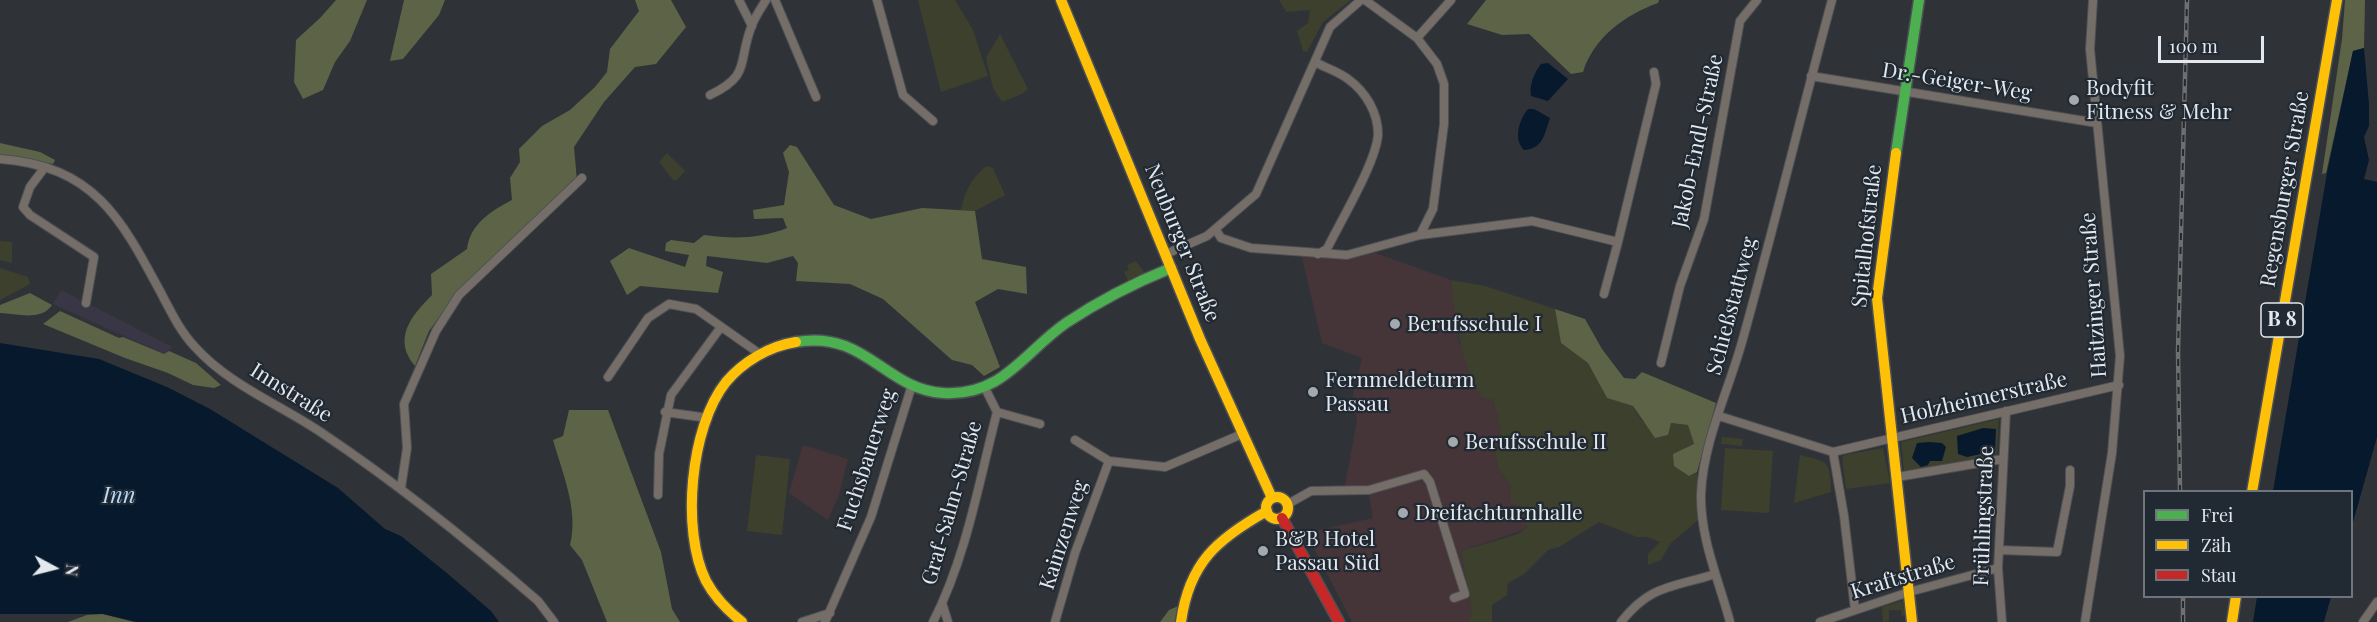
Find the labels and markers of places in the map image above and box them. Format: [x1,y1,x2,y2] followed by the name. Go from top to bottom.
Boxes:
[2086,75,2232,125] place label: Bodyfit Fitness & Mehr
[2067,93,2081,107] marker: Bodyfit Fitness & Mehr
[1407,311,1542,337] place label: Berufsschule I
[1388,317,1402,331] marker: Berufsschule I
[1325,367,1474,417] place label: Fernmeldeturm Passau
[1306,385,1320,399] marker: Fernmeldeturm Passau
[1465,429,1607,455] place label: Berufsschule II
[1446,435,1460,449] marker: Berufsschule II
[1415,500,1583,526] place label: Dreifachturnhalle
[1396,506,1410,520] marker: Dreifachturnhalle
[1275,526,1380,576] place label: B&B Hotel Passau Süd
[1256,544,1270,558] marker: B&B Hotel Passau Süd

